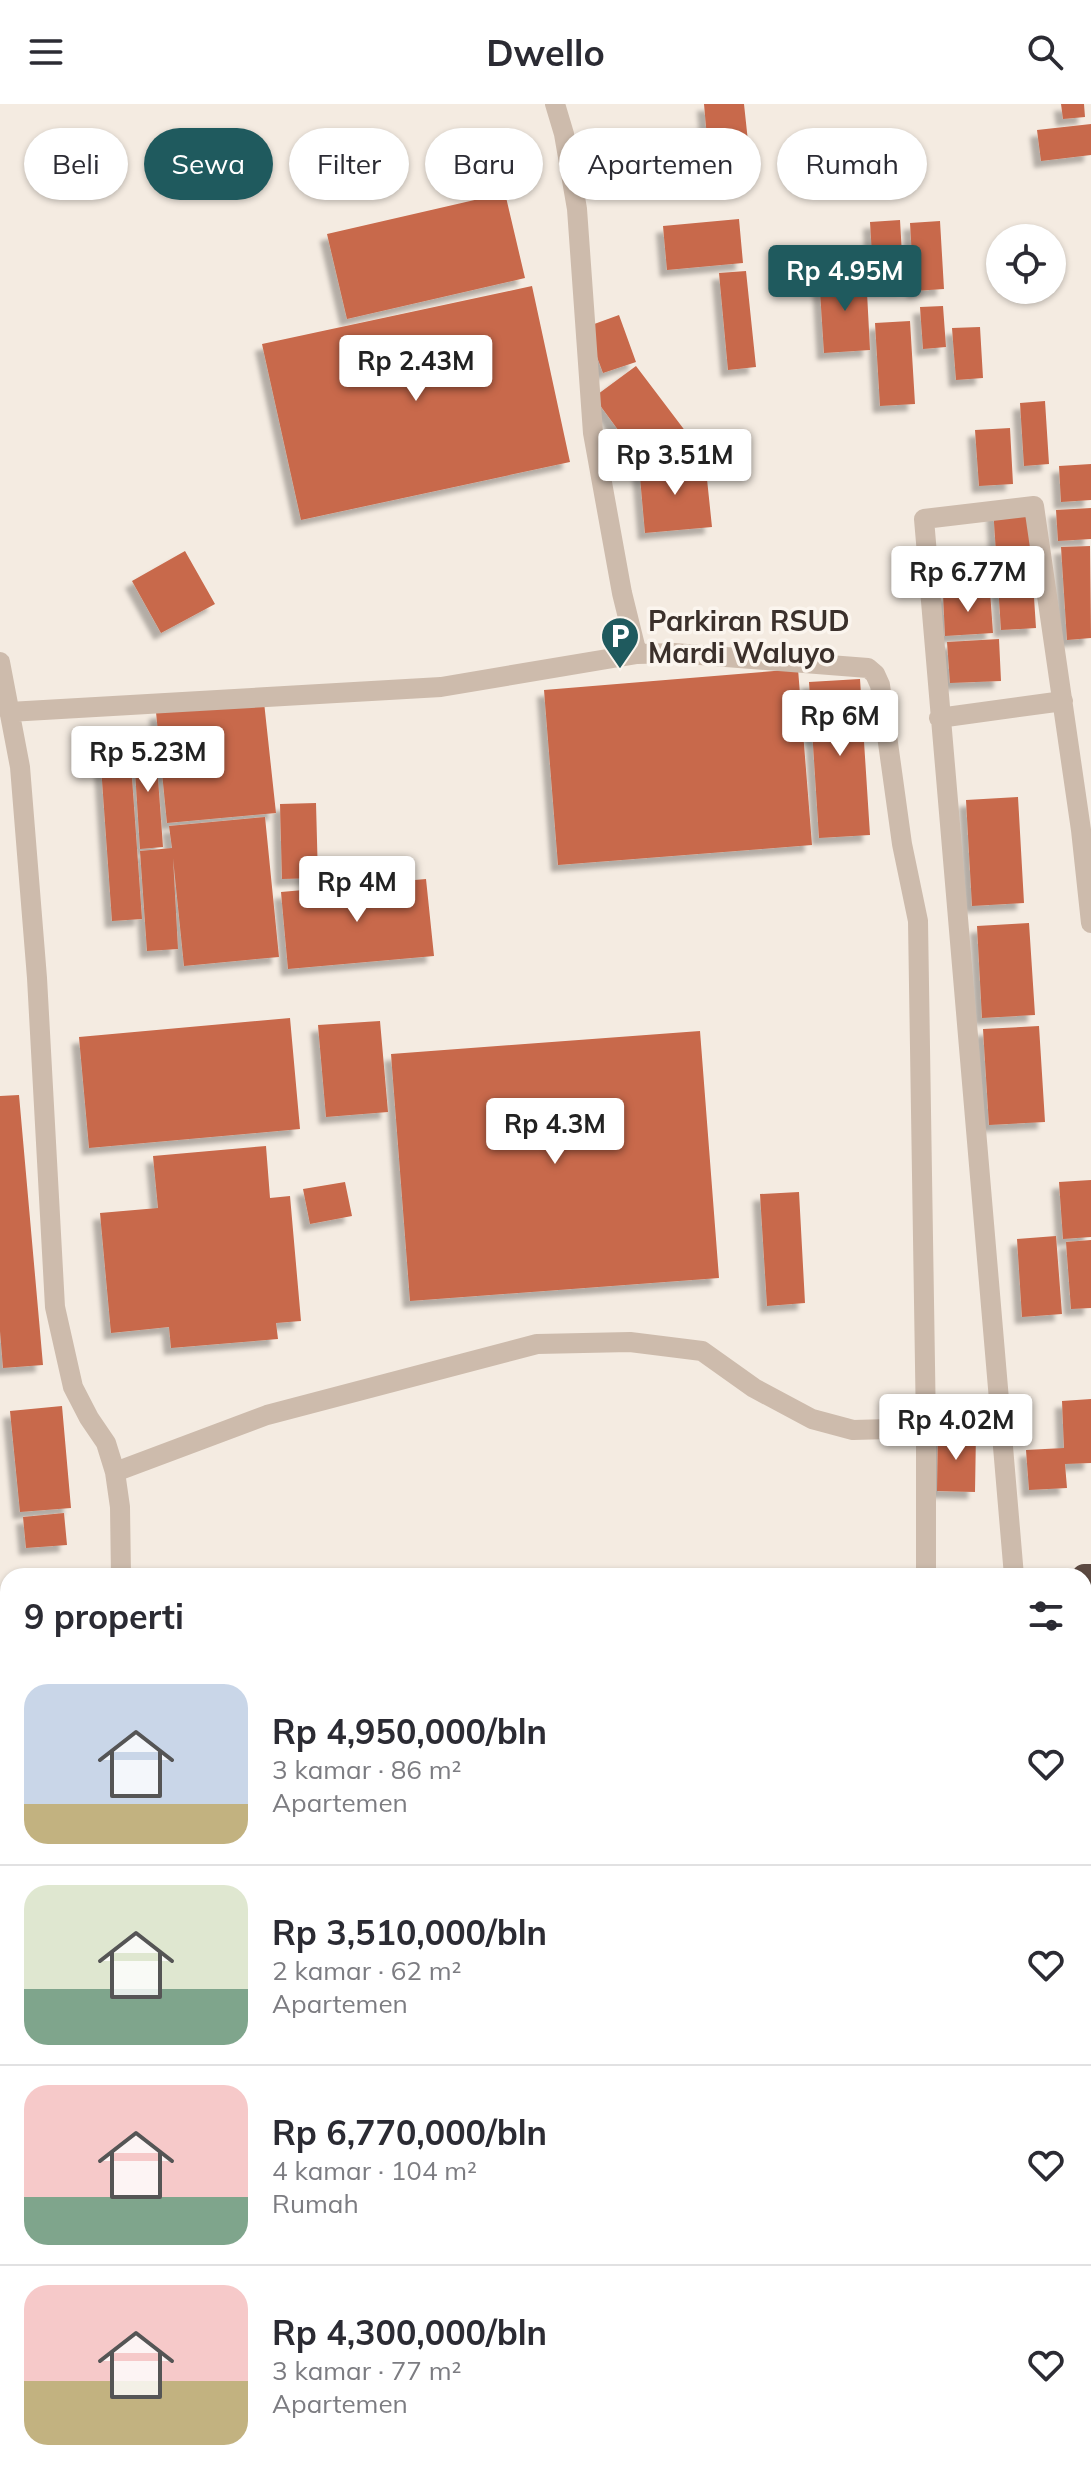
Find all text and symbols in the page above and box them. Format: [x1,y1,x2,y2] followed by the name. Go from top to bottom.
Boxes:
[24,30,68,74] icon: menu
[486,30,605,75] text: Dwello
[1023,30,1067,74] icon: search
[24,128,128,200] chip: Beli
[144,128,273,200] chip: Sewa
[289,128,409,200] chip: Filter
[425,128,543,200] chip: Baru
[559,128,761,200] chip: Apartemen
[777,128,927,200] chip: Rumah
[986,224,1066,304] map controls
[986,224,1066,304] button: locate
[762,245,928,313] pin: Rp 4.95M
[786,254,904,287] text: Rp 4.95M
[333,335,499,403] pin: Rp 2.43M
[357,344,475,377] text: Rp 2.43M
[592,429,758,497] pin: Rp 3.51M
[616,438,734,471] text: Rp 3.51M
[885,546,1051,614] pin: Rp 6.77M
[909,555,1027,588] text: Rp 6.77M
[648,603,850,670] place label: Parkiran RSUD Mardi Waluyo
[599,615,641,670] parking icon: Parkiran RSUD Mardi Waluyo
[784,690,896,758] pin: Rp 6M
[800,699,880,732] text: Rp 6M
[65,726,231,794] pin: Rp 5.23M
[89,735,207,768] text: Rp 5.23M
[301,856,413,924] pin: Rp 4M
[317,865,397,898] text: Rp 4M
[481,1098,629,1166] pin: Rp 4.3M
[504,1107,606,1140] text: Rp 4.3M
[873,1394,1039,1462] pin: Rp 4.02M
[897,1403,1015,1436] text: Rp 4.02M
[1024,1594,1068,1638] icon: filters
[24,1595,184,1638] text: 9 properti
[272,1710,547,1753] text: Rp 4,950,000/bln
[88,1716,184,1812] icon: home
[1024,1742,1068,1786] icon: heart
[272,1753,461,1786] text: 3 kamar · 86 m²
[272,1786,408,1819] text: Apartemen
[272,1911,547,1954] text: Rp 3,510,000/bln
[88,1917,184,2013] icon: home
[1024,1943,1068,1987] icon: heart
[272,1954,461,1987] text: 2 kamar · 62 m²
[272,1987,408,2020] text: Apartemen
[272,2111,547,2154] text: Rp 6,770,000/bln
[88,2117,184,2213] icon: home
[1024,2143,1068,2187] icon: heart
[272,2154,477,2187] text: 4 kamar · 104 m²
[272,2187,359,2220] text: Rumah
[272,2311,547,2354] text: Rp 4,300,000/bln
[88,2317,184,2413] icon: home
[1024,2343,1068,2387] icon: heart
[272,2354,461,2387] text: 3 kamar · 77 m²
[272,2387,408,2420] text: Apartemen

